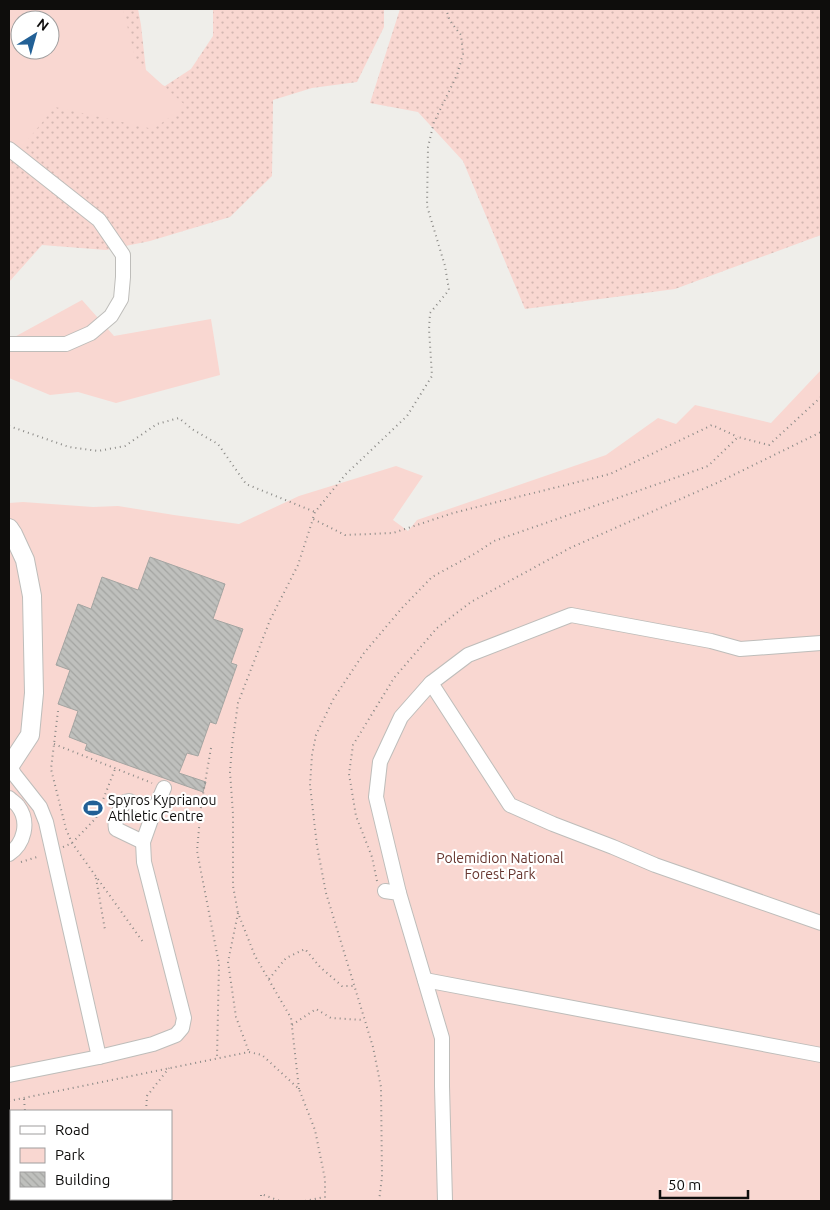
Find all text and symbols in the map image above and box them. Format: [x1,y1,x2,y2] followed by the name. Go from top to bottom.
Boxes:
[10,10,60,60] north arrow
[34,15,52,34] text: N
[108,792,217,824] place label: Spyros Kyprianou Athletic Centre
[82,797,104,819] sports icon: Spyros Kyprianou Athletic Centre
[436,850,564,882] park label: Polemidion National Forest Park
[10,1110,172,1200] legend
[55,1121,90,1138] text: Road
[55,1146,85,1163] text: Park
[660,1168,748,1200] scale bar
[55,1171,110,1188] text: Building
[668,1176,701,1193] text: 50 m

